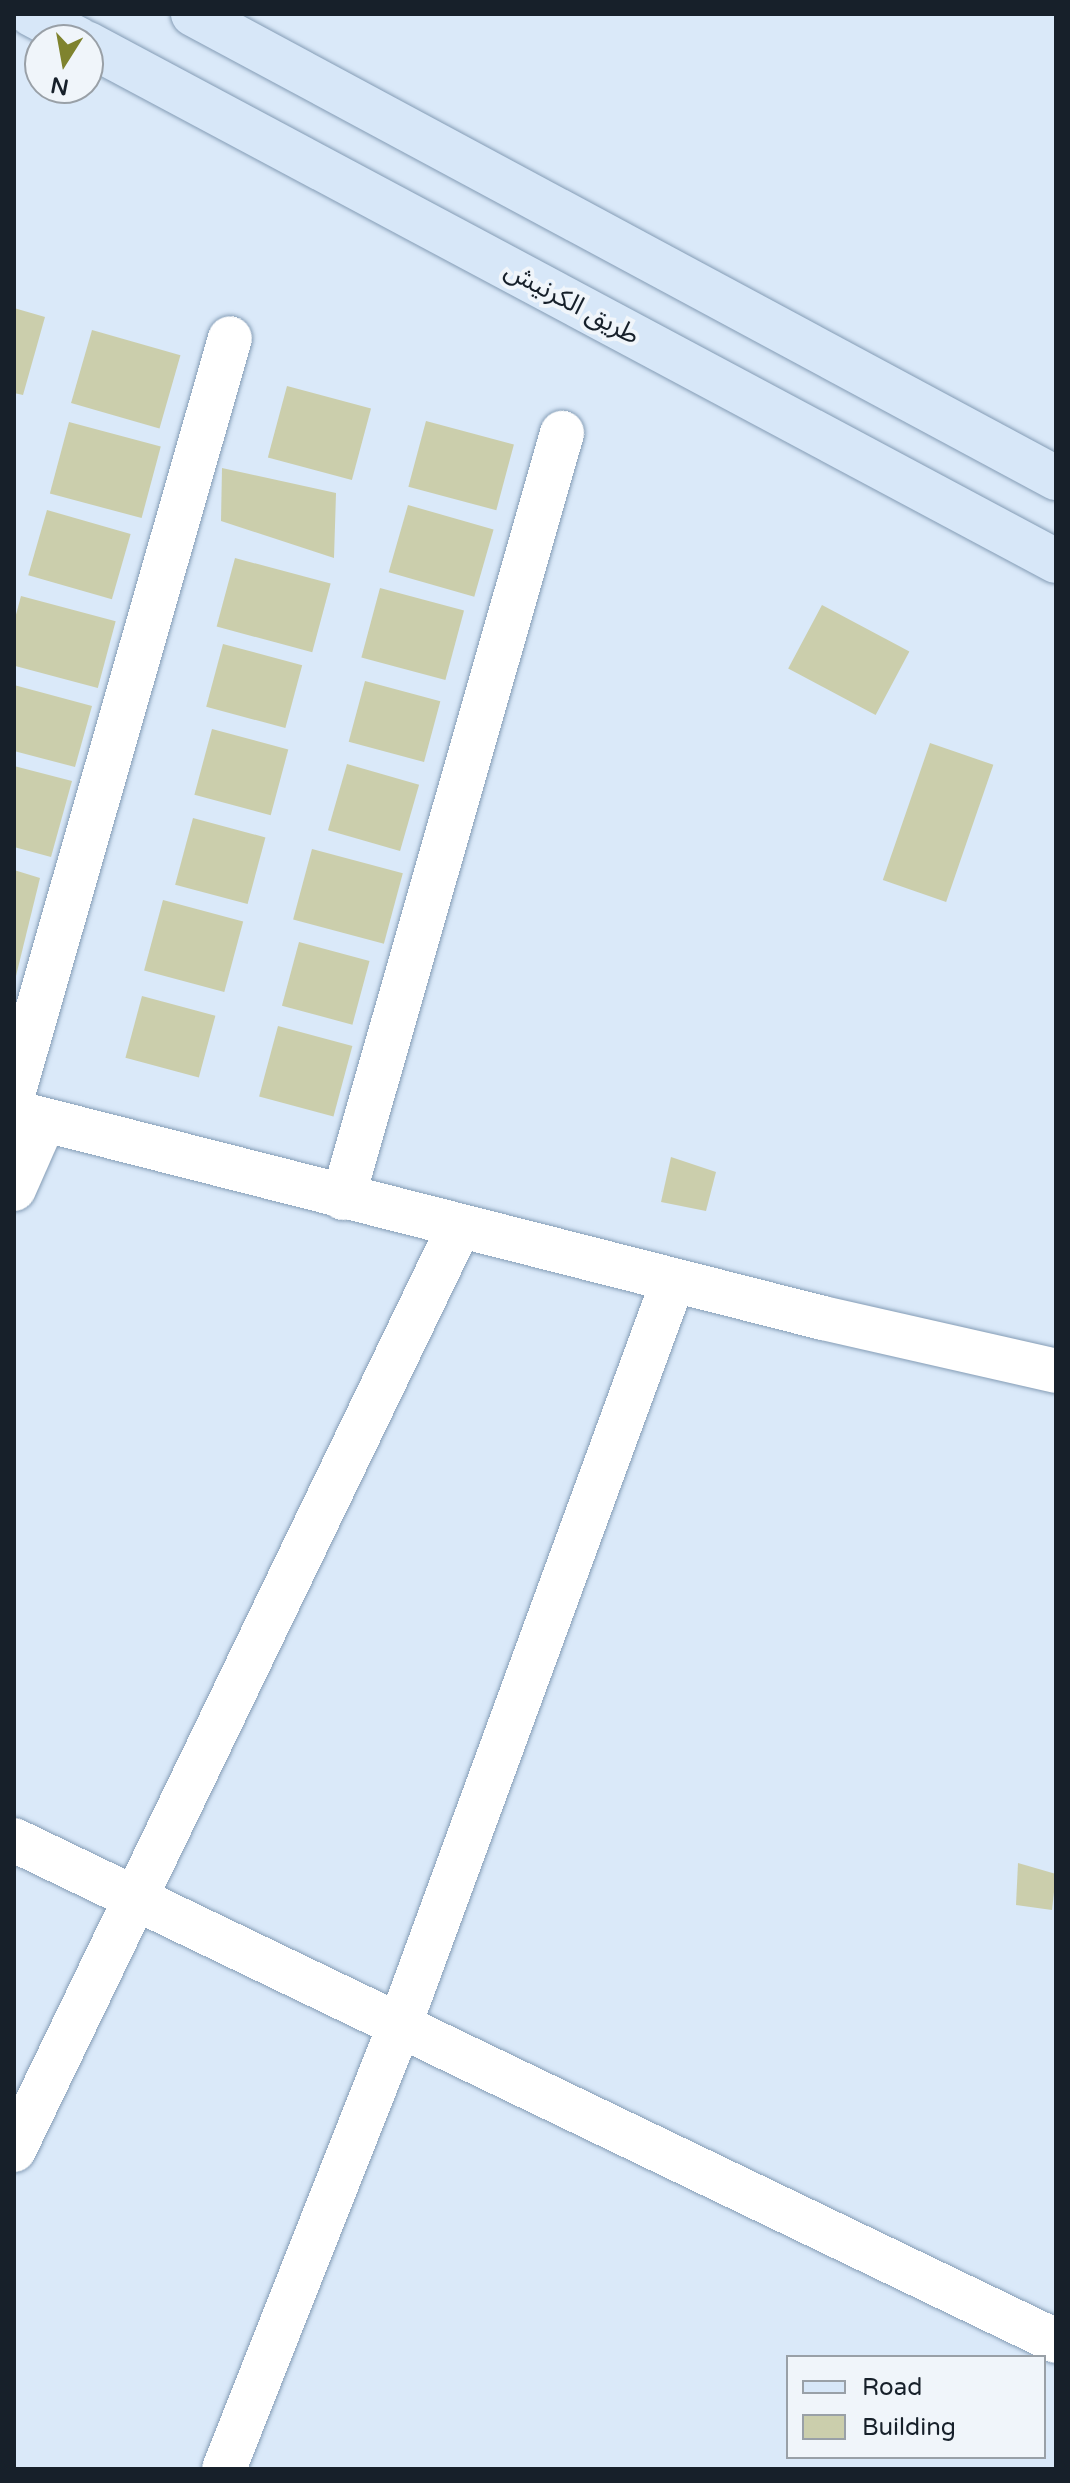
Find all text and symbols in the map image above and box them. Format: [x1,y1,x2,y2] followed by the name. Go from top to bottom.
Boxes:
[24,24,104,104] north arrow
[49,71,71,100] text: N
[499,254,645,352] street label: طريق الكرنيش
[786,2355,1046,2459] legend
[862,2373,922,2402] text: Road
[862,2413,956,2442] text: Building

